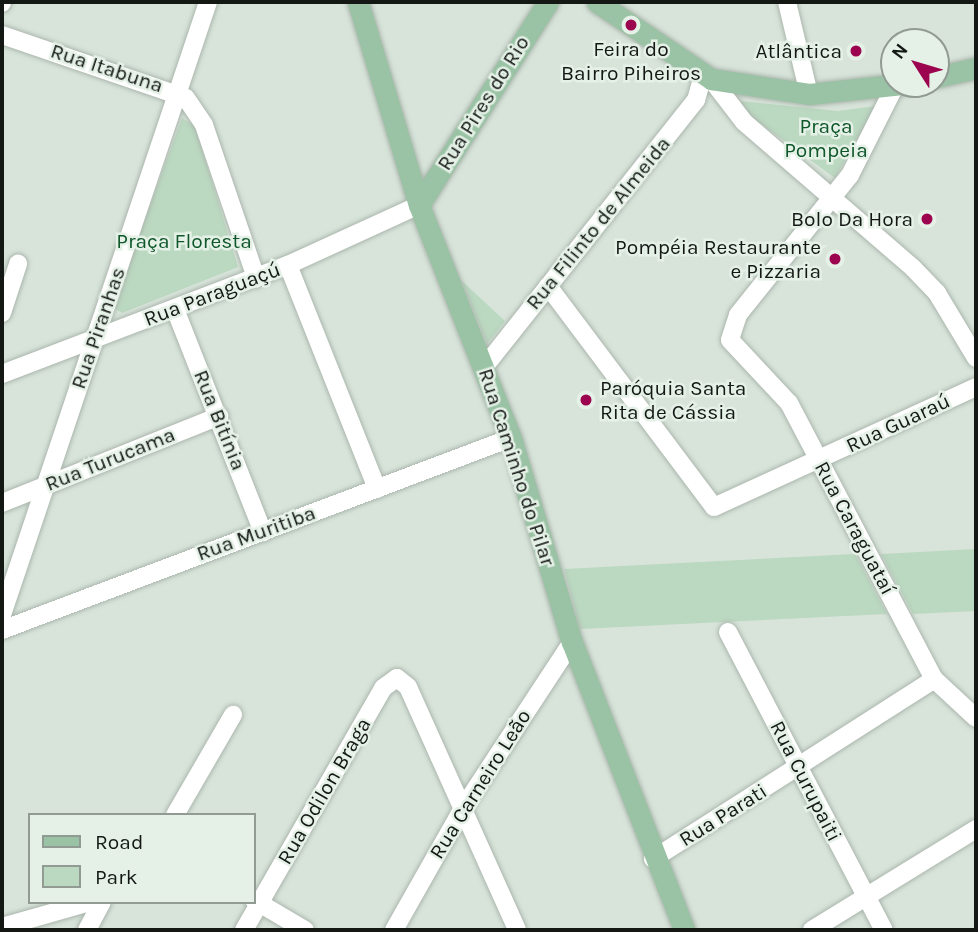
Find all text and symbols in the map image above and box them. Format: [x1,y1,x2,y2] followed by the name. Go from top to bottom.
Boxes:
[623,17,639,33] marker: Feira do Bairro Piheiros
[880,28,950,98] north arrow
[432,31,534,175] street label: Rua Pires do Rio
[561,36,701,86] place label: Feira do Bairro Piheiros
[48,38,166,98] street label: Rua Itabuna
[755,38,842,64] place label: Atlântica
[887,40,913,64] text: N
[848,43,864,59] marker: Atlântica
[784,113,868,163] park label: Praça Pompeia
[520,131,676,315] street label: Rua Filinto de Almeida
[791,206,913,232] place label: Bolo Da Hora
[919,211,935,227] marker: Bolo Da Hora
[116,228,252,254] park label: Praça Floresta
[615,234,821,284] place label: Pompéia Restaurante e Pizzaria
[827,251,843,267] marker: Pompéia Restaurante e Pizzaria
[140,256,284,332] street label: Rua Paraguaçú
[65,264,131,392] street label: Rua Piranhas
[473,365,561,569] street label: Rua Caminho do Pilar
[188,366,252,474] street label: Rua Bitínia
[600,375,746,425] place label: Paróquia Santa Rita de Cássia
[842,388,954,458] street label: Rua Guaraú
[578,392,594,408] marker: Paróquia Santa Rita de Cássia
[41,422,179,496] street label: Rua Turucama
[809,457,901,599] street label: Rua Caraguataí
[193,500,319,566] street label: Rua Muritiba
[424,705,536,863] street label: Rua Carneiro Leão
[272,713,376,869] street label: Rua Odilon Braga
[765,716,847,846] street label: Rua Curupaiti
[675,778,771,852] street label: Rua Parati
[28,813,256,904] legend
[95,830,143,854] text: Road
[95,865,138,889] text: Park

